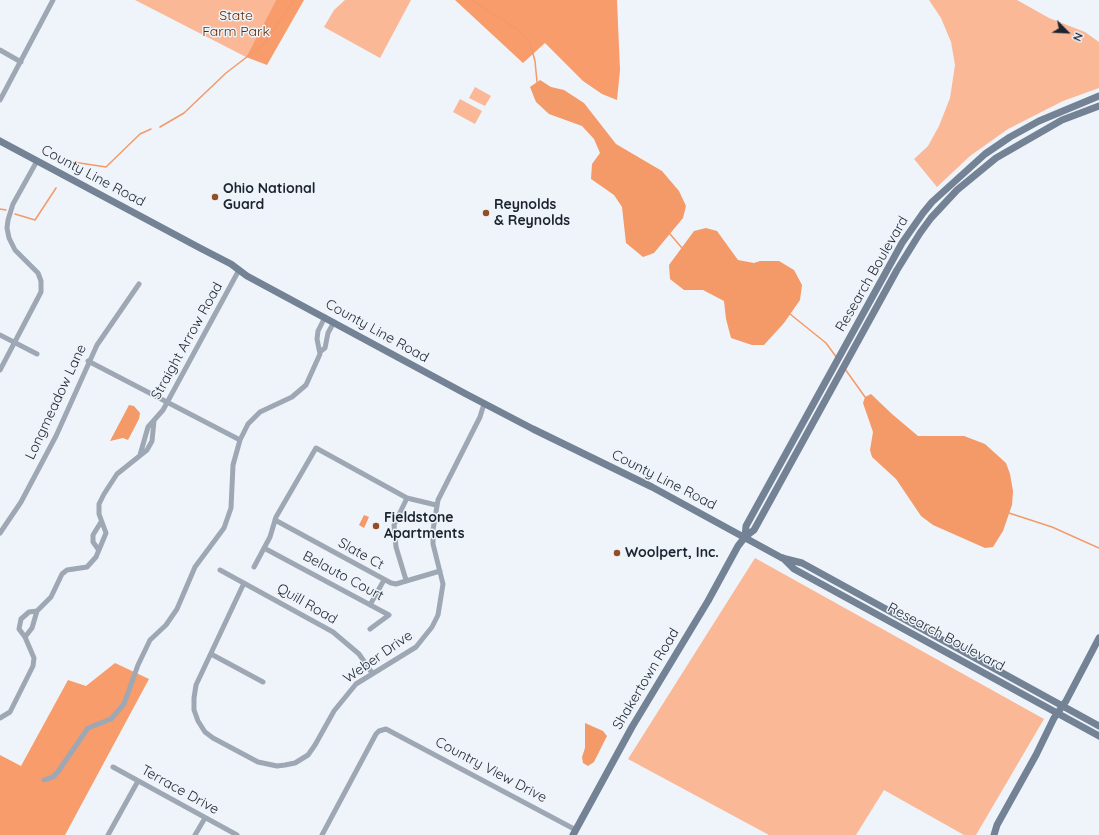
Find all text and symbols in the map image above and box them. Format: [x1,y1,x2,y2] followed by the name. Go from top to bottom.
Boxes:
[202,8,270,40] park label: State Farm Park
[1047,12,1087,52] north arrow
[1070,30,1086,43] text: N
[38,142,148,210] street label: County Line Road
[223,181,316,214] place label: Ohio National Guard
[210,192,220,202] marker: Ohio National Guard
[494,197,570,230] place label: Reynolds & Reynolds
[481,208,491,218] marker: Reynolds & Reynolds
[832,213,912,335] street label: Research Boulevard
[148,279,226,403] street label: Straight Arrow Road
[323,296,431,366] street label: County Line Road
[22,342,90,462] street label: Longmeadow Lane
[609,446,719,514] street label: County Line Road
[384,510,465,542] place label: Fieldstone Apartments
[371,521,381,531] marker: Fieldstone Apartments
[335,535,387,573] street label: Slate Ct
[625,545,719,561] place label: Woolpert, Inc.
[300,548,386,604] street label: Belauto Court
[612,548,622,558] marker: Woolpert, Inc.
[274,580,340,628] street label: Quill Road
[885,599,1007,675] street label: Research Boulevard
[609,625,683,733] street label: Shakertown Road
[340,627,416,687] street label: Weber Drive
[432,734,550,806] street label: Country View Drive
[138,762,222,818] street label: Terrace Drive

